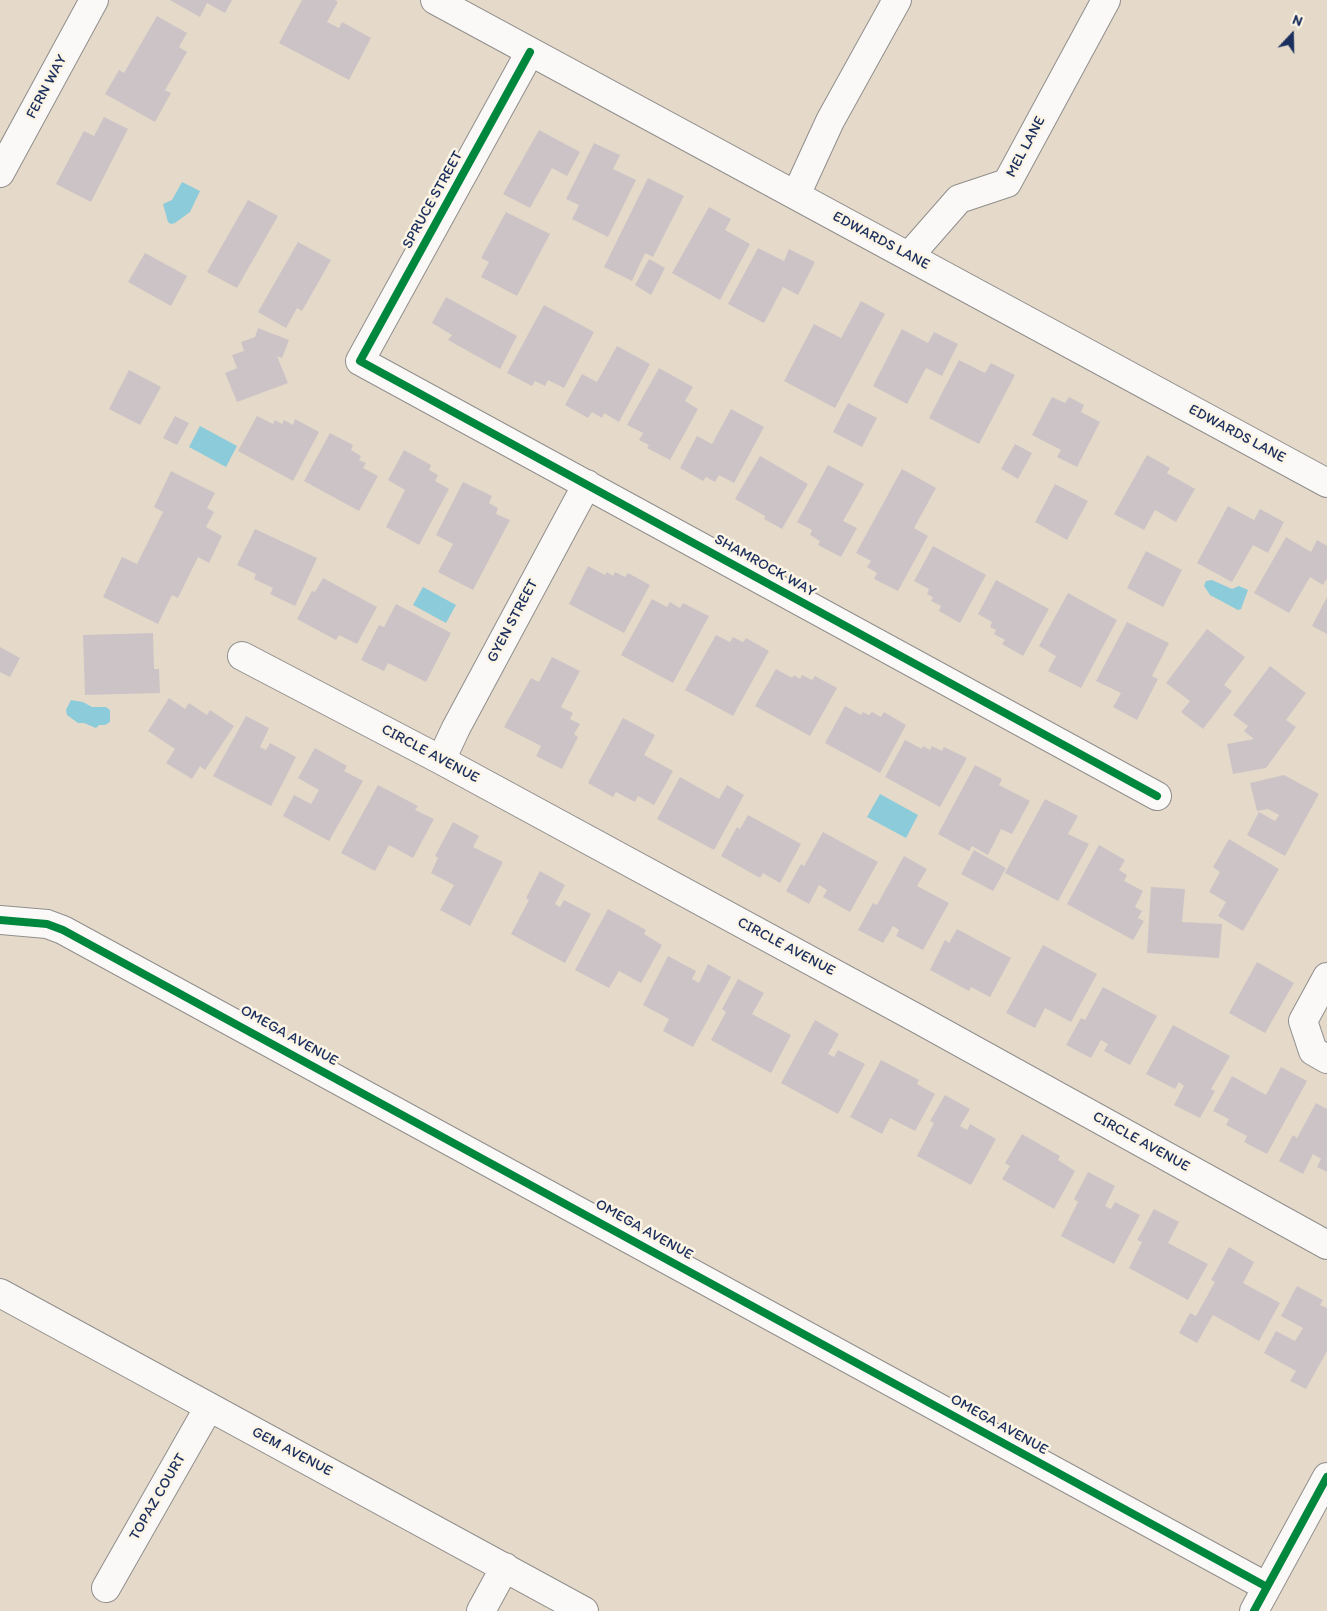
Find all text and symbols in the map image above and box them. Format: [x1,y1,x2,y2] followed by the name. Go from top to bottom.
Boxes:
[1267,10,1317,60] north arrow
[1290,11,1305,30] text: N
[23,52,71,122] street label: FERN WAY
[1002,113,1050,181] street label: MEL LANE
[399,148,467,252] street label: SPRUCE STREET
[829,208,933,274] street label: EDWARDS LANE
[1185,401,1289,467] street label: EDWARDS LANE
[711,531,819,601] street label: SHAMROCK WAY
[483,576,543,666] street label: GYEN STREET
[378,721,482,787] street label: CIRCLE AVENUE
[734,914,838,980] street label: CIRCLE AVENUE
[237,1002,341,1070] street label: OMEGA AVENUE
[1089,1108,1193,1176] street label: CIRCLE AVENUE
[592,1196,696,1264] street label: OMEGA AVENUE
[947,1391,1051,1459] street label: OMEGA AVENUE
[249,1423,335,1481] street label: GEM AVENUE
[126,1450,190,1544] street label: TOPAZ COURT

